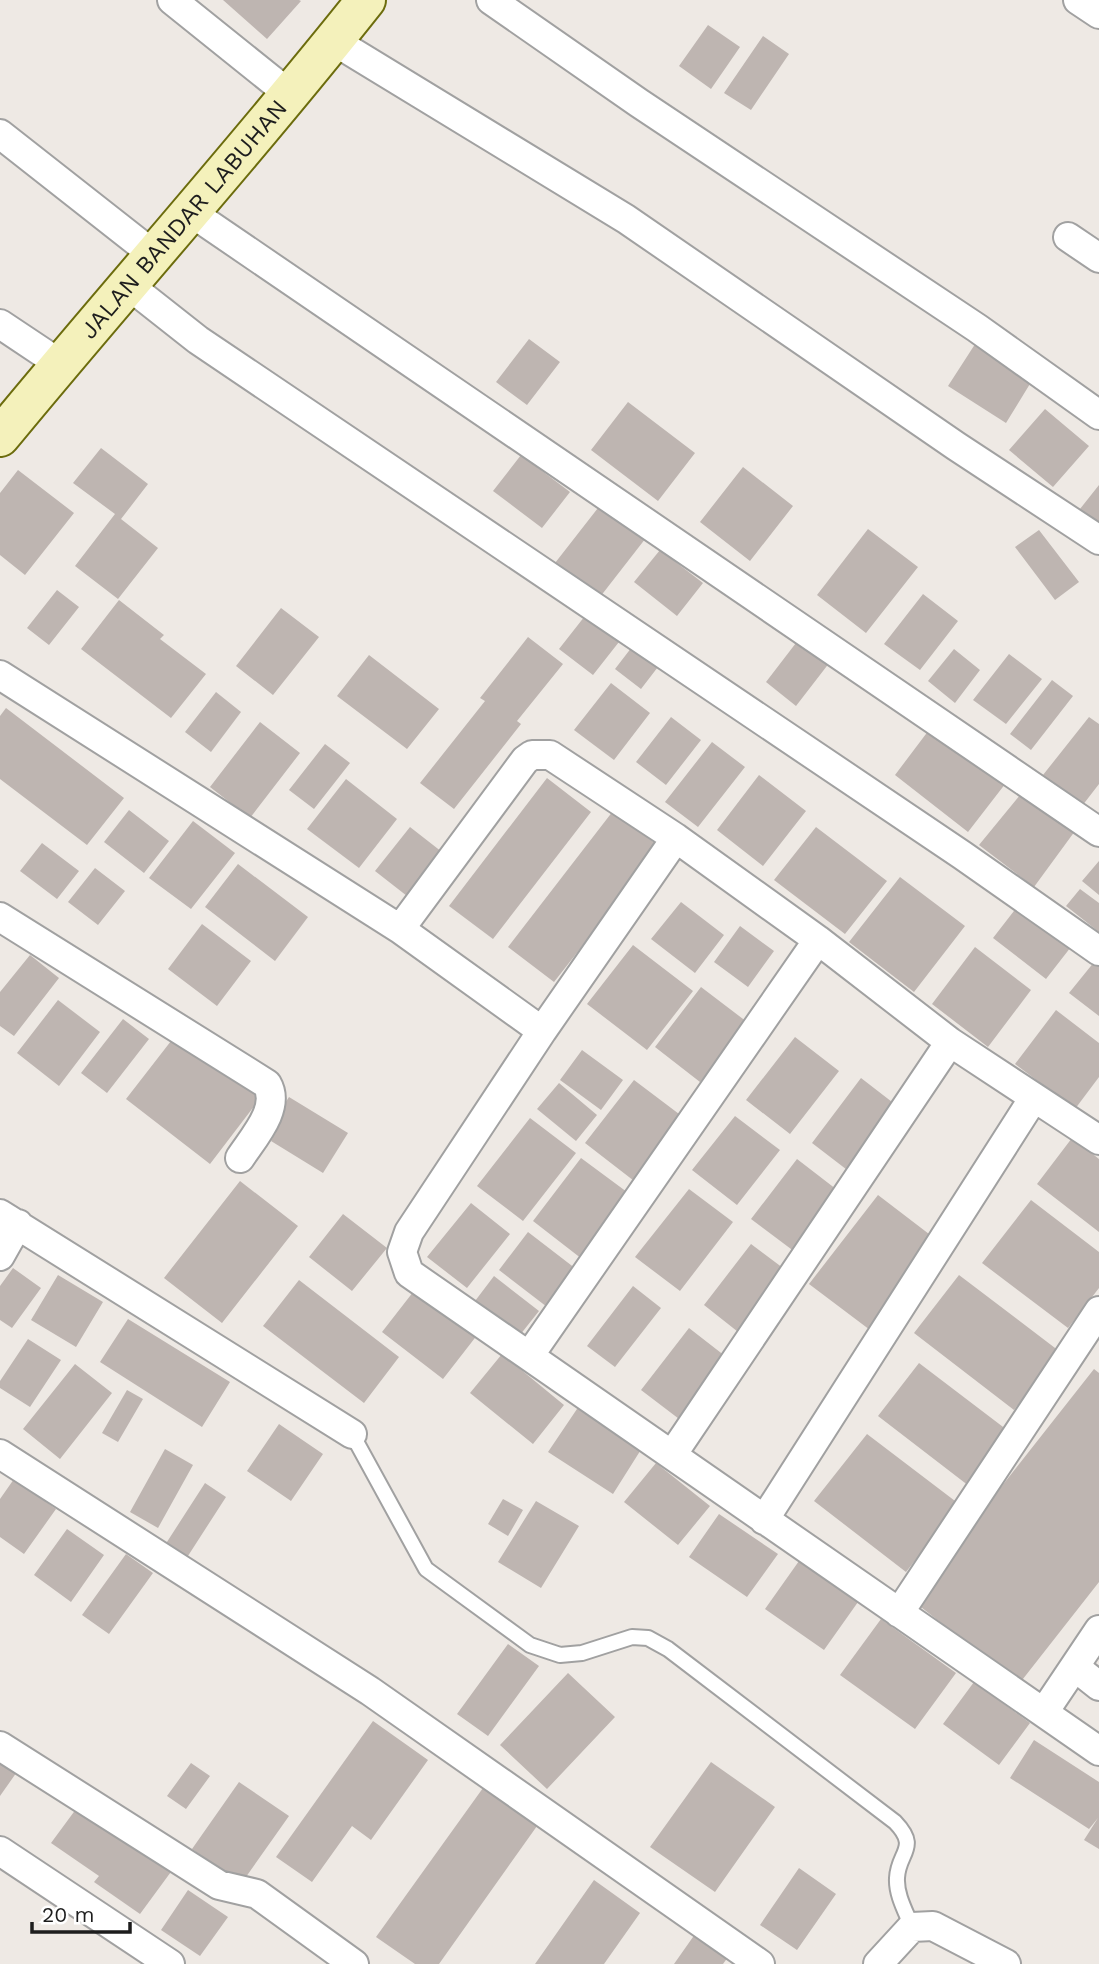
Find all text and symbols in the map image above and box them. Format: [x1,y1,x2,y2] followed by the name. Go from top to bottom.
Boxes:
[75,94,293,344] street label: JALAN BANDAR LABUHAN
[32,1890,130,1934] scale bar
[42,1902,94,1927] text: 20 m

